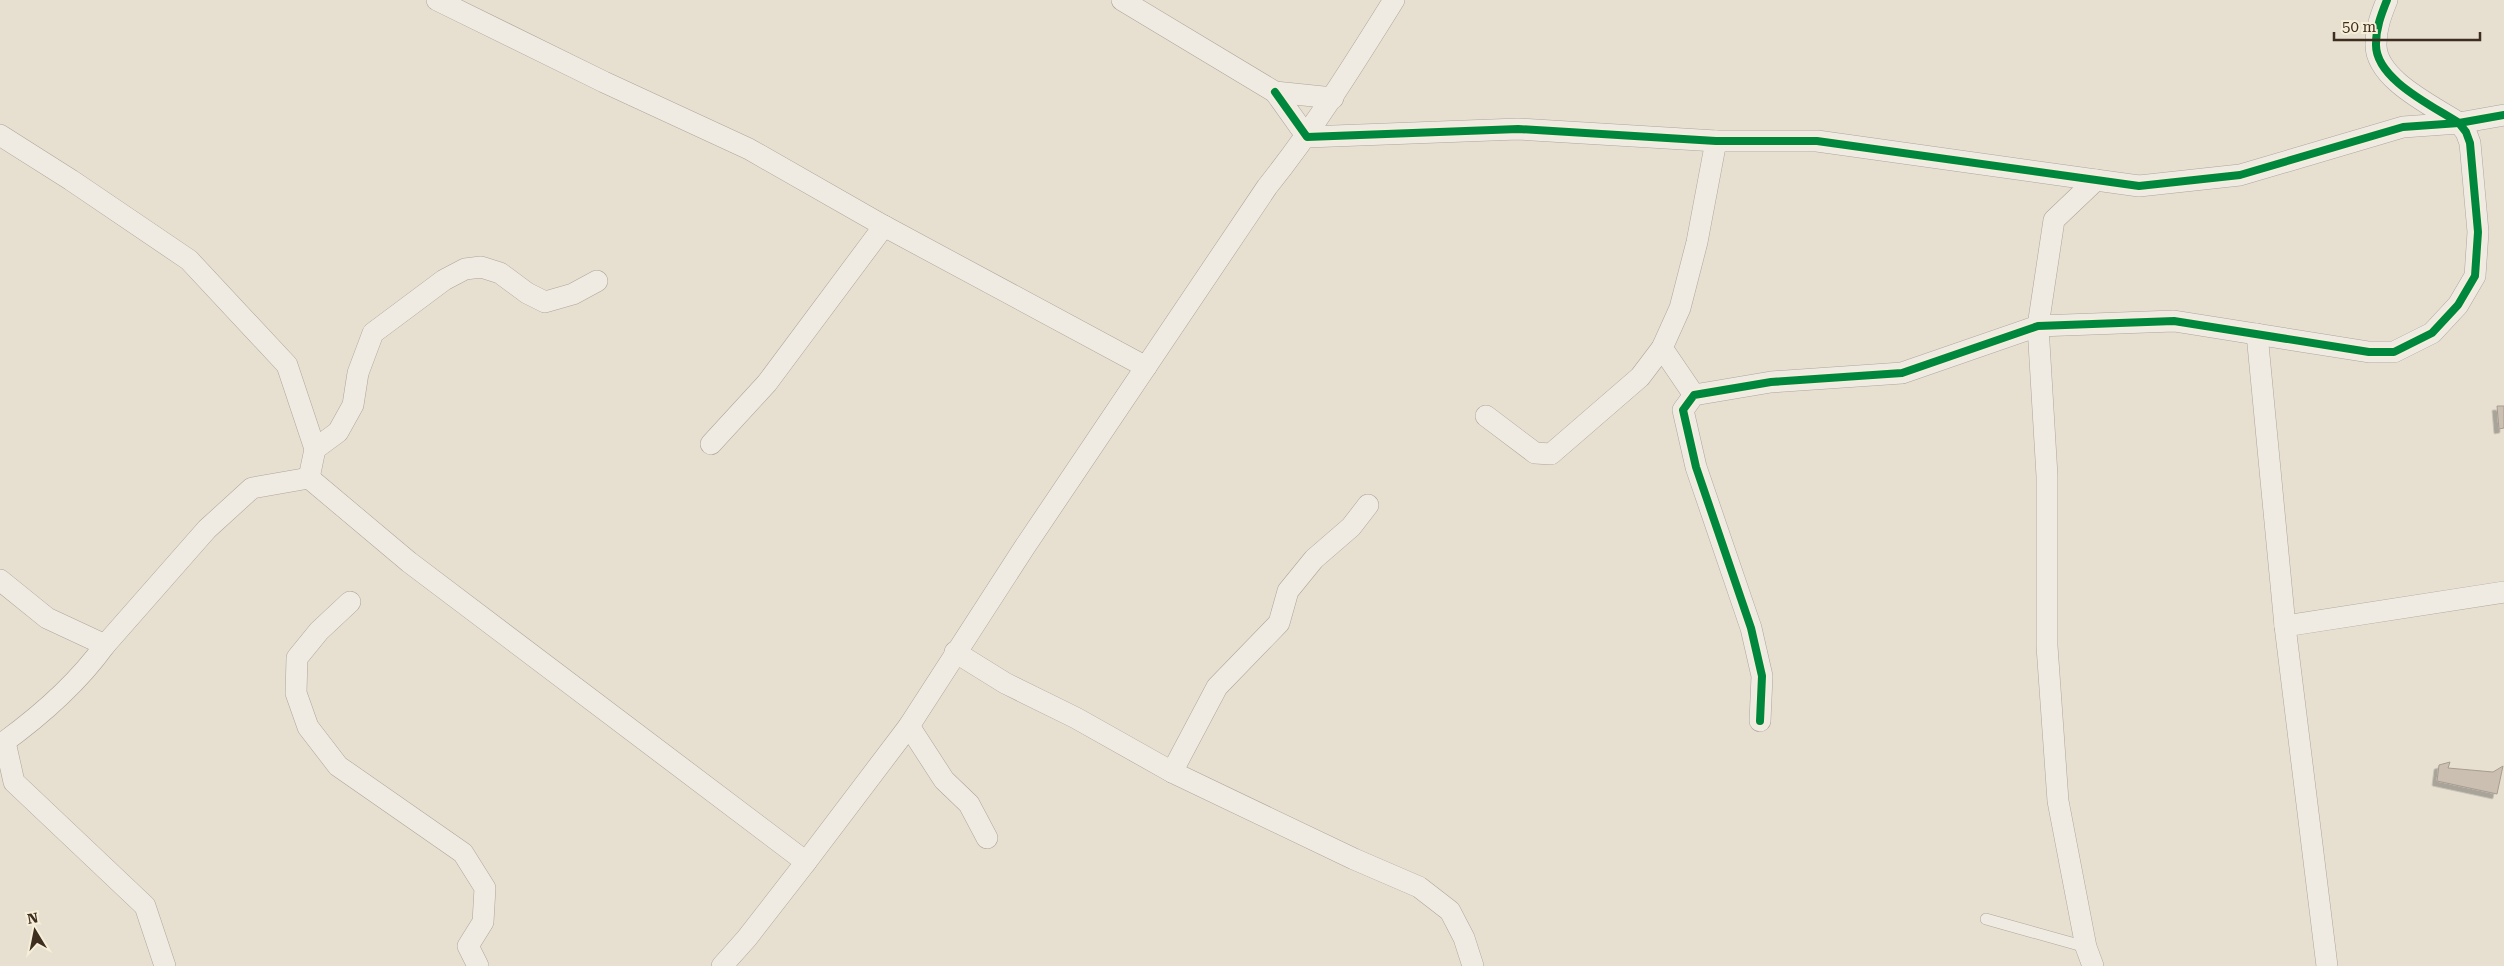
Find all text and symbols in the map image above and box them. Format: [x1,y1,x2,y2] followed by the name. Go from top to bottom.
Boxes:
[2334,10,2480,42] scale bar
[2342,18,2377,36] text: 50 m
[10,906,60,956] north arrow
[26,909,40,927] text: N

